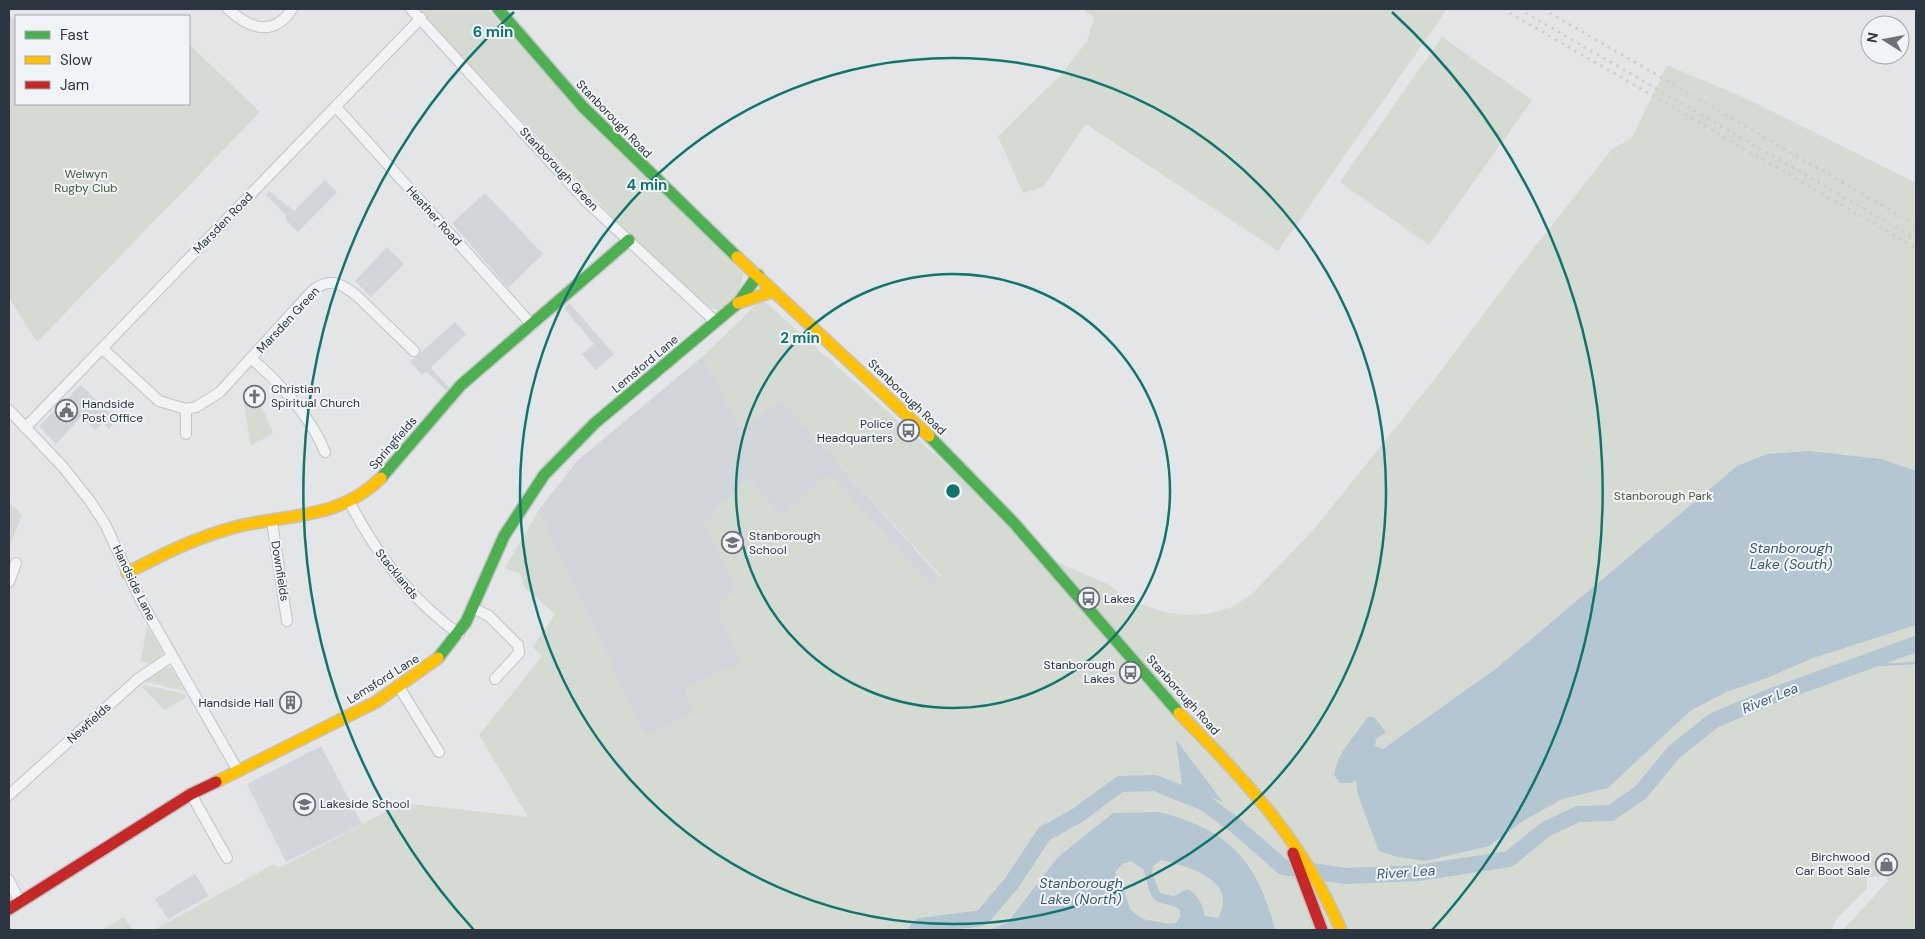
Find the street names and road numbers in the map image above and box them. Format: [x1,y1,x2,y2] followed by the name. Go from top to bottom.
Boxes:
[573,77,655,161] street label: Stanborough Road
[516,124,602,214] street label: Stanborough Green
[403,183,465,249] street label: Heather Road
[190,189,256,257] street label: Marsden Road
[253,283,323,357] street label: Marsden Green
[608,331,682,396] street label: Lemsford Lane
[865,356,949,438] street label: Stanborough Road
[366,413,420,473] street label: Springfields
[267,540,293,602] street label: Downfields
[109,543,159,624] street label: Handside Lane
[372,545,422,603] street label: Stacklands
[344,650,422,708] street label: Lemsford Lane
[1143,652,1223,738] street label: Stanborough Road
[64,699,114,747] street label: Newfields

